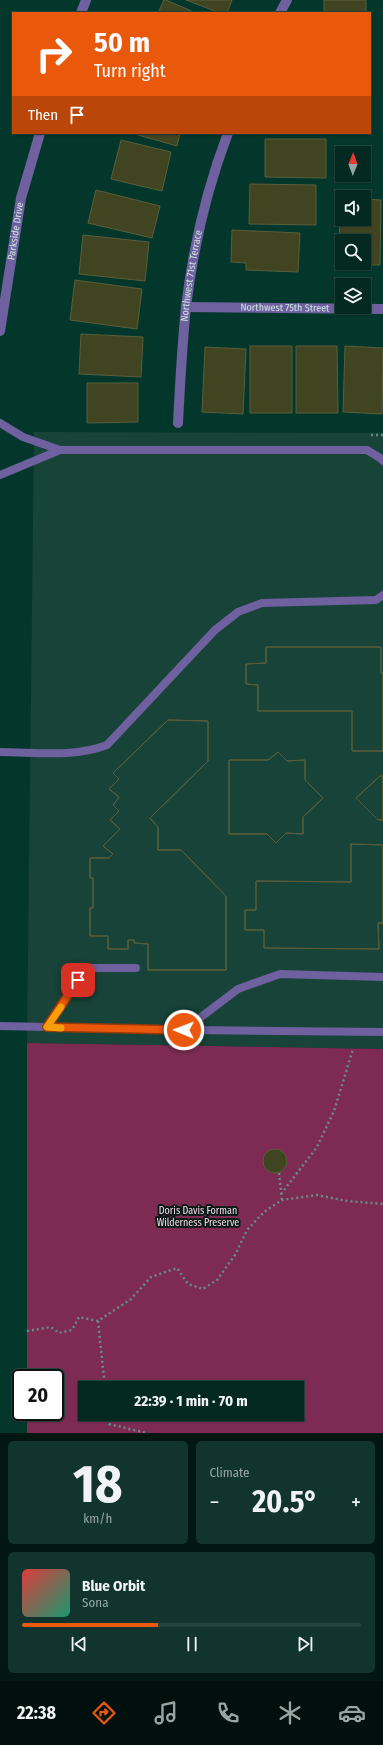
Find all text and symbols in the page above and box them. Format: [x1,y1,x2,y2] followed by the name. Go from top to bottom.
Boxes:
[94,26,150,59] text: 50 m
[28,28,80,80] icon: right
[94,60,166,82] text: Turn right
[66,104,88,126] icon: arrive
[28,106,58,124] text: Then
[335,146,371,182] north arrow
[335,146,371,314] map controls
[335,190,371,226] button: sound
[5,201,26,261] street label: Parkside Drive
[179,229,205,322] street label: Northwest 71st Terrace
[335,234,371,270] button: search
[335,278,371,314] button: layers
[240,302,330,314] street label: Northwest 75th Street
[61,963,95,997] pin
[67,969,89,991] icon: arrive
[163,1009,205,1051] position arrow
[157,1205,239,1229] park label: Doris Davis Forman Wilderness Preserve
[12,1369,64,1421] speed limit sign: 20
[134,1392,248,1410] text: 22:39 · 1 min · 70 m
[73,1453,122,1516] text: 18
[210,1465,250,1480] text: Climate
[252,1484,318,1520] text: 20.5°
[210,1489,219,1516] text: −
[351,1489,361,1516] text: +
[83,1511,112,1526] text: km/h
[82,1577,145,1595] text: Blue Orbit
[82,1595,109,1610] text: Sona
[68,1633,90,1655] icon: previous
[181,1633,203,1655] icon: pause
[294,1633,316,1655] icon: next
[90,1699,118,1727] icon: directions
[152,1699,180,1727] icon: music
[214,1699,242,1727] icon: phone
[276,1699,304,1727] icon: climate
[338,1699,366,1727] icon: car
[17,1702,56,1724] text: 22:38

